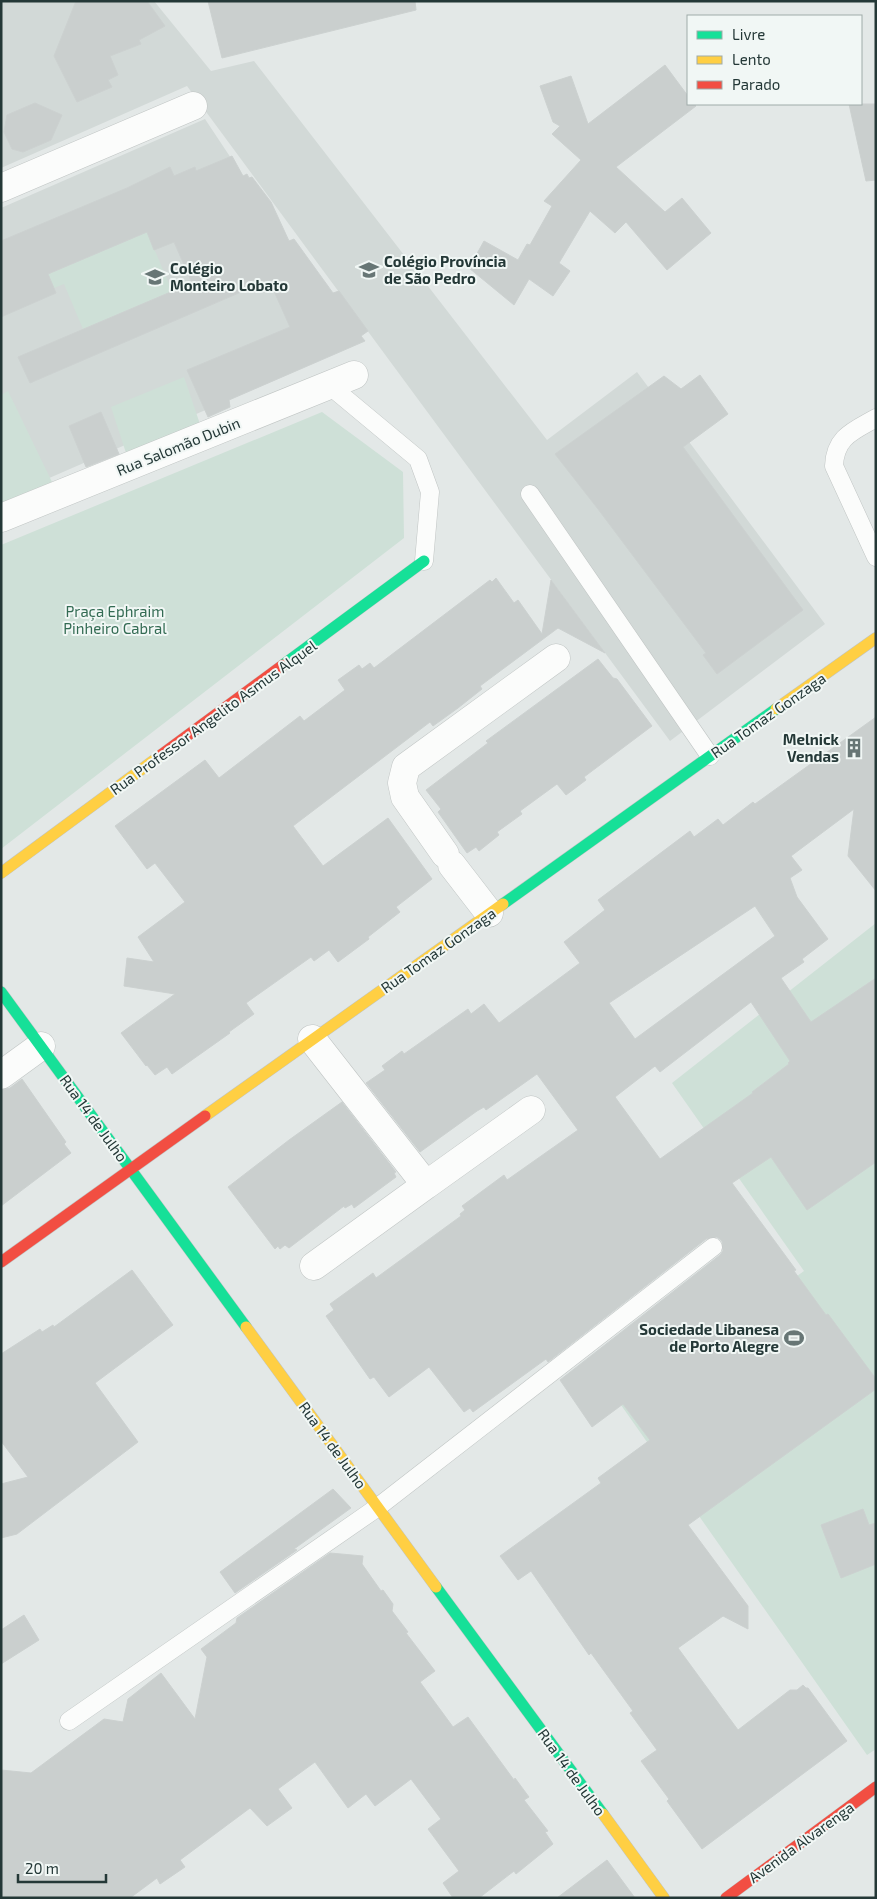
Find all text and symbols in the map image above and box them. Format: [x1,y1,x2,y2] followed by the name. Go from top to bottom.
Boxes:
[687,15,862,105] legend
[732,25,765,43] text: Livre
[732,50,771,68] text: Lento
[732,75,780,93] text: Parado
[384,252,506,287] place label: Colégio Província de São Pedro
[170,259,288,294] place label: Colégio Monteiro Lobato
[358,259,380,281] school or university icon: Colégio Província de São Pedro
[144,266,166,288] school or university icon: Colégio Monteiro Lobato
[114,413,242,479] street label: Rua Salomão Dubin
[63,602,167,637] park label: Praça Ephraim Pinheiro Cabral
[106,636,320,798] street label: Rua Professor Angelito Asmus Alquel
[707,669,829,761] street label: Rua Tomaz Gonzaga
[783,730,840,765] place label: Melnick Vendas
[843,737,865,759] building icon: Melnick Vendas
[377,904,499,996] street label: Rua Tomaz Gonzaga
[56,1071,132,1165] street label: Rua 14 de Julho
[639,1320,779,1355] place label: Sociedade Libanesa de Porto Alegre
[783,1327,805,1349] sports icon: Sociedade Libanesa de Porto Alegre
[295,1398,371,1492] street label: Rua 14 de Julho
[534,1725,610,1819] street label: Rua 14 de Julho
[745,1798,857,1886] street label: Avenida Alvarenga
[18,1852,105,1884] scale bar
[25,1859,59,1877] text: 20 m

